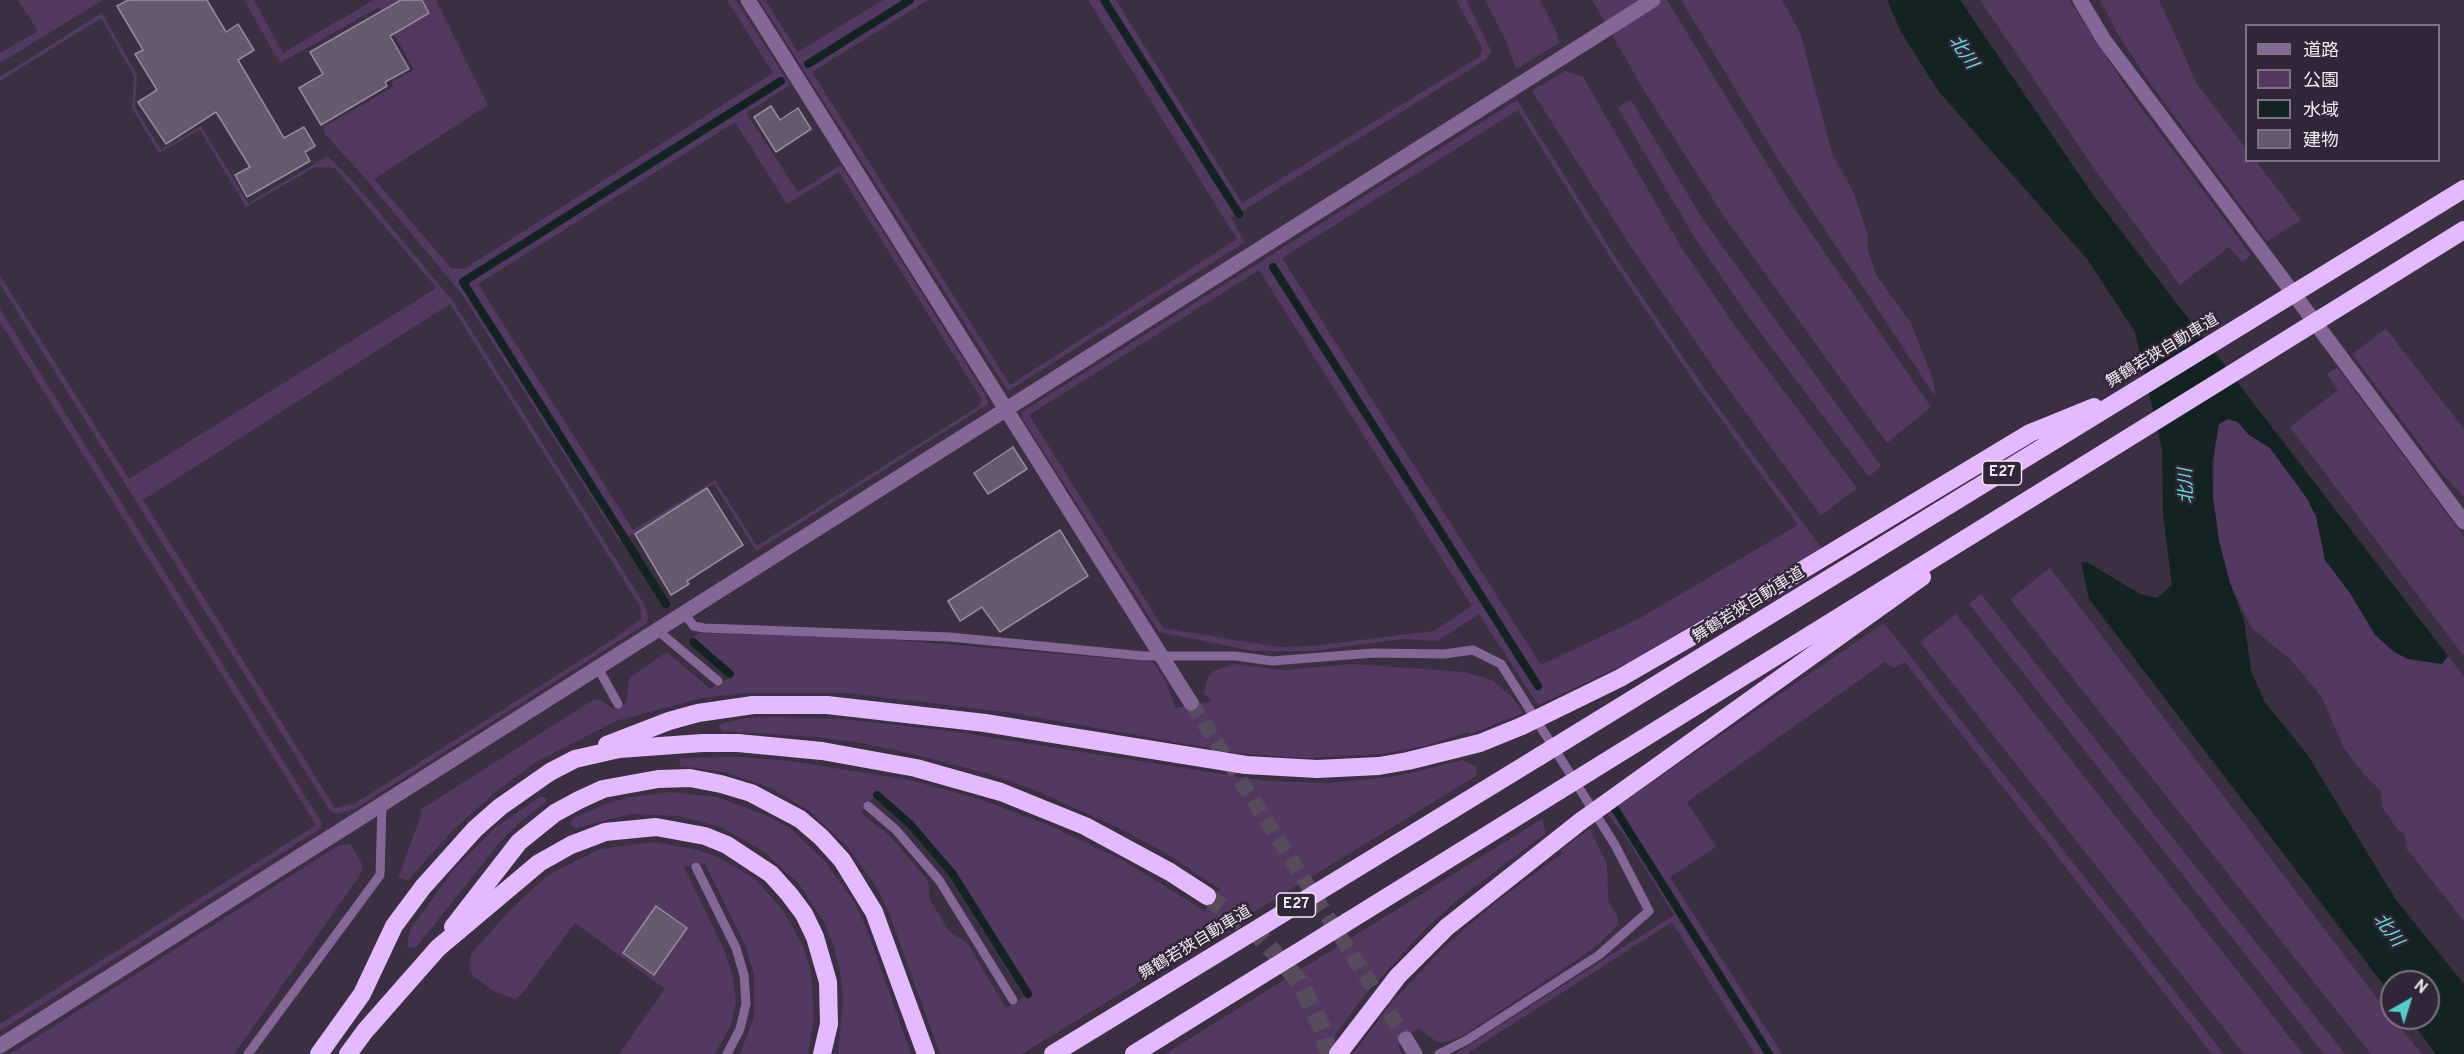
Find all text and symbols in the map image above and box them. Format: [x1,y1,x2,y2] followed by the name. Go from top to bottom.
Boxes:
[2245,24,2440,162] legend
[1943,32,1981,74] water label: 北川
[2303,40,2339,63] text: 道路
[2303,70,2339,93] text: 公園
[2303,100,2339,123] text: 水域
[2303,130,2339,153] text: 建物
[2103,311,2223,393] street label: 舞鶴若狭自動車道
[1982,461,2022,485] road number: E27
[2177,468,2199,504] water label: 北川
[1690,564,1808,648] street label: 舞鶴若狭自動車道
[1276,893,1316,917] road number: E27
[1136,903,1256,985] street label: 舞鶴若狭自動車道
[2368,910,2406,952] water label: 北川
[2380,970,2440,1030] north arrow
[2409,976,2431,999] text: N

